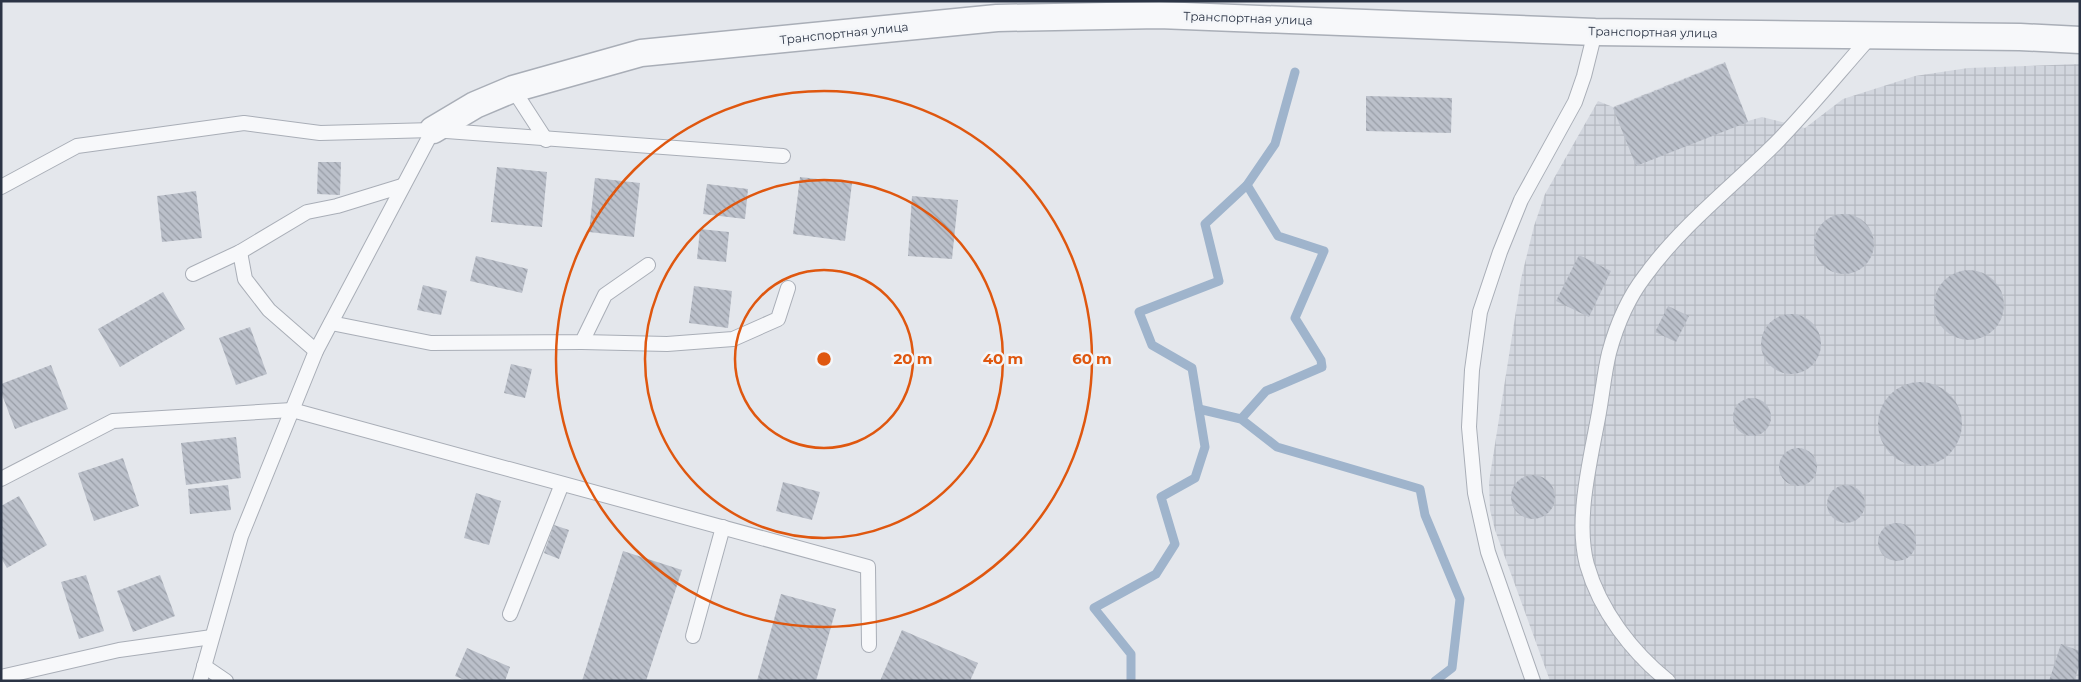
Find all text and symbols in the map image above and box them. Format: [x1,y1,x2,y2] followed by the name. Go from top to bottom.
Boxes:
[1183,8,1313,28] street label: Транспортная улица
[779,19,909,47] street label: Транспортная улица
[1588,23,1718,41] street label: Транспортная улица
[893,349,933,368] text: 20 m
[983,349,1023,368] text: 40 m
[1072,349,1112,368] text: 60 m
[815,350,833,368] centre of rings

